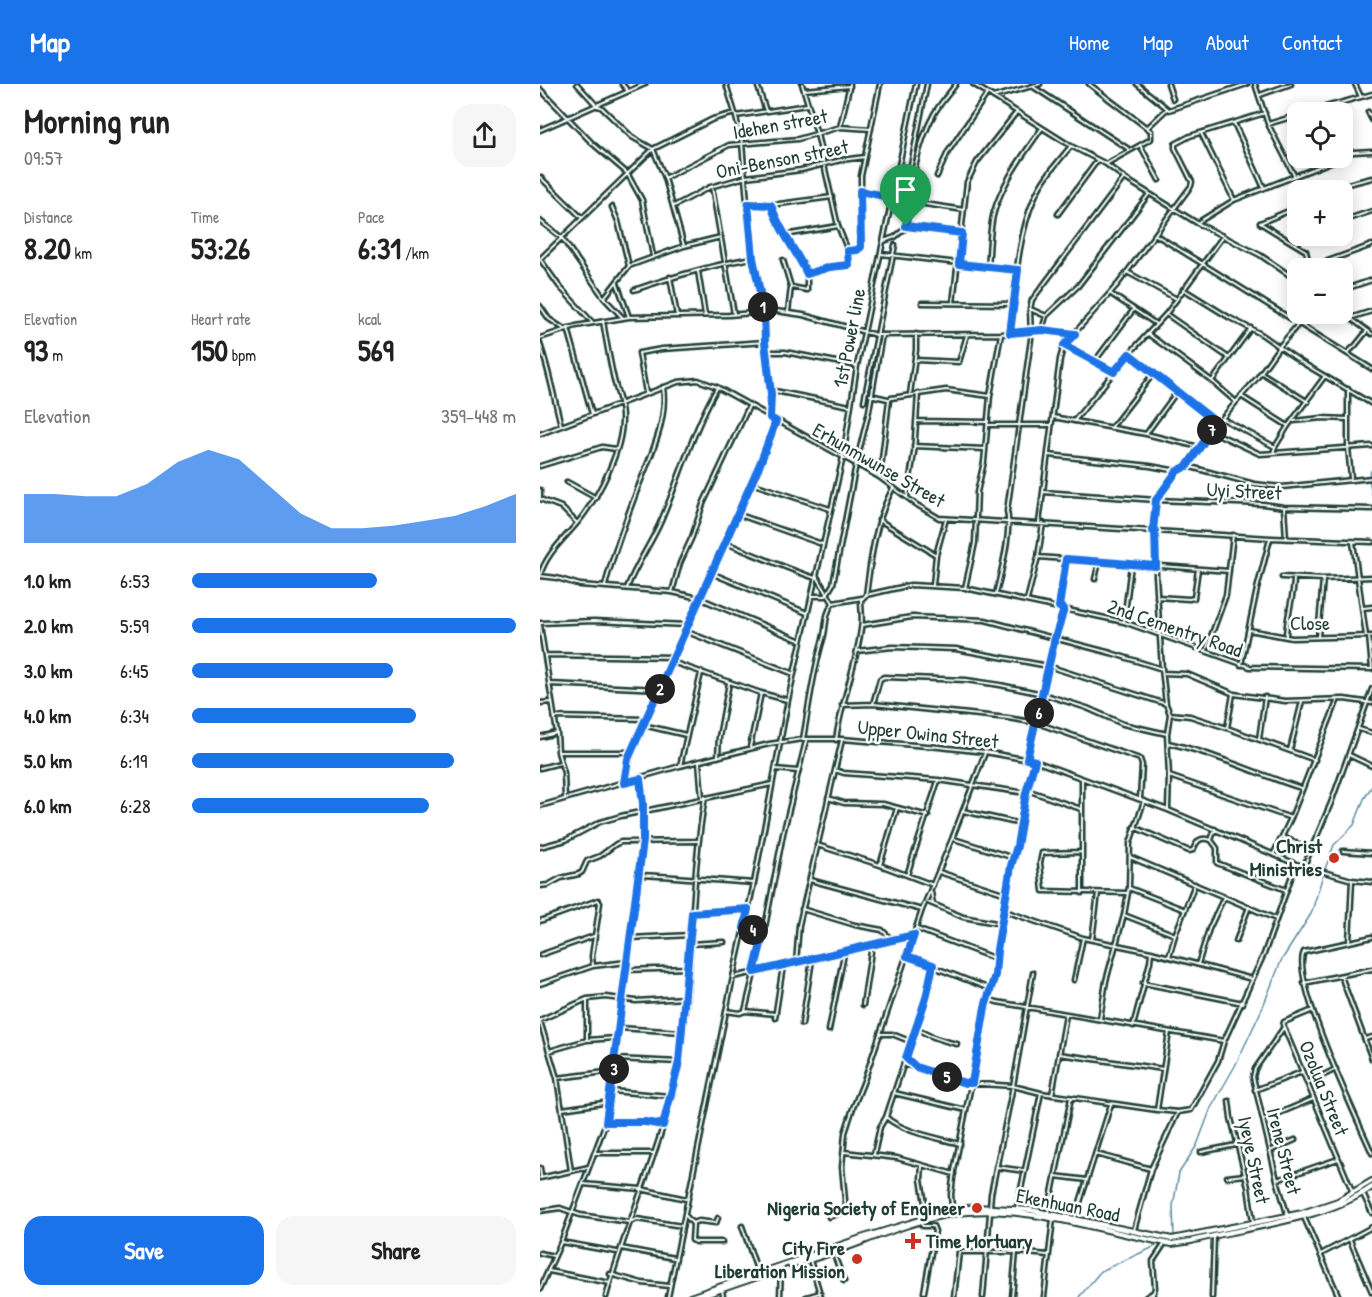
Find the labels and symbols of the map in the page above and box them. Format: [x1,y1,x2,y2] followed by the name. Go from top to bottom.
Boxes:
[731,102,830,145] street label: Idehen street
[713,132,852,185] street label: Oni-Benson street
[880,164,931,226] pin
[826,286,871,390] street label: 1st Power line
[748,292,778,322] pin: 1
[1197,415,1227,445] pin: 7
[808,416,951,514] street label: Erhunmwunse Street
[1206,475,1283,506] street label: Uyi Street
[1104,592,1246,663] street label: 2nd Cementry Road
[1290,609,1330,636] street label: Close
[645,674,675,704] pin: 2
[1024,698,1054,728] pin: 6
[856,713,1001,754] street label: Upper Owina Street
[1250,832,1323,882] place label: Christ Ministries
[1327,851,1341,865] marker: Christ Ministries
[738,915,768,945] pin: 4
[1293,1036,1356,1140] street label: Ozolua Street
[599,1054,629,1084] pin: 3
[932,1062,962,1092] pin: 5
[1261,1105,1309,1198] street label: Irene Street
[1232,1114,1277,1207] street label: Iyeye Street
[1014,1181,1122,1228] street label: Ekenhuan Road
[767,1194,965,1222] place label: Nigeria Society of Engineer
[970,1201,984,1215] marker: Nigeria Society of Engineer
[925,1227,1033,1255] place label: Time Mortuary
[904,1232,922,1250] marker: Time Mortuary
[715,1234,845,1284] place label: City Fire Liberation Mission
[850,1252,864,1266] marker: City Fire Liberation Mission

